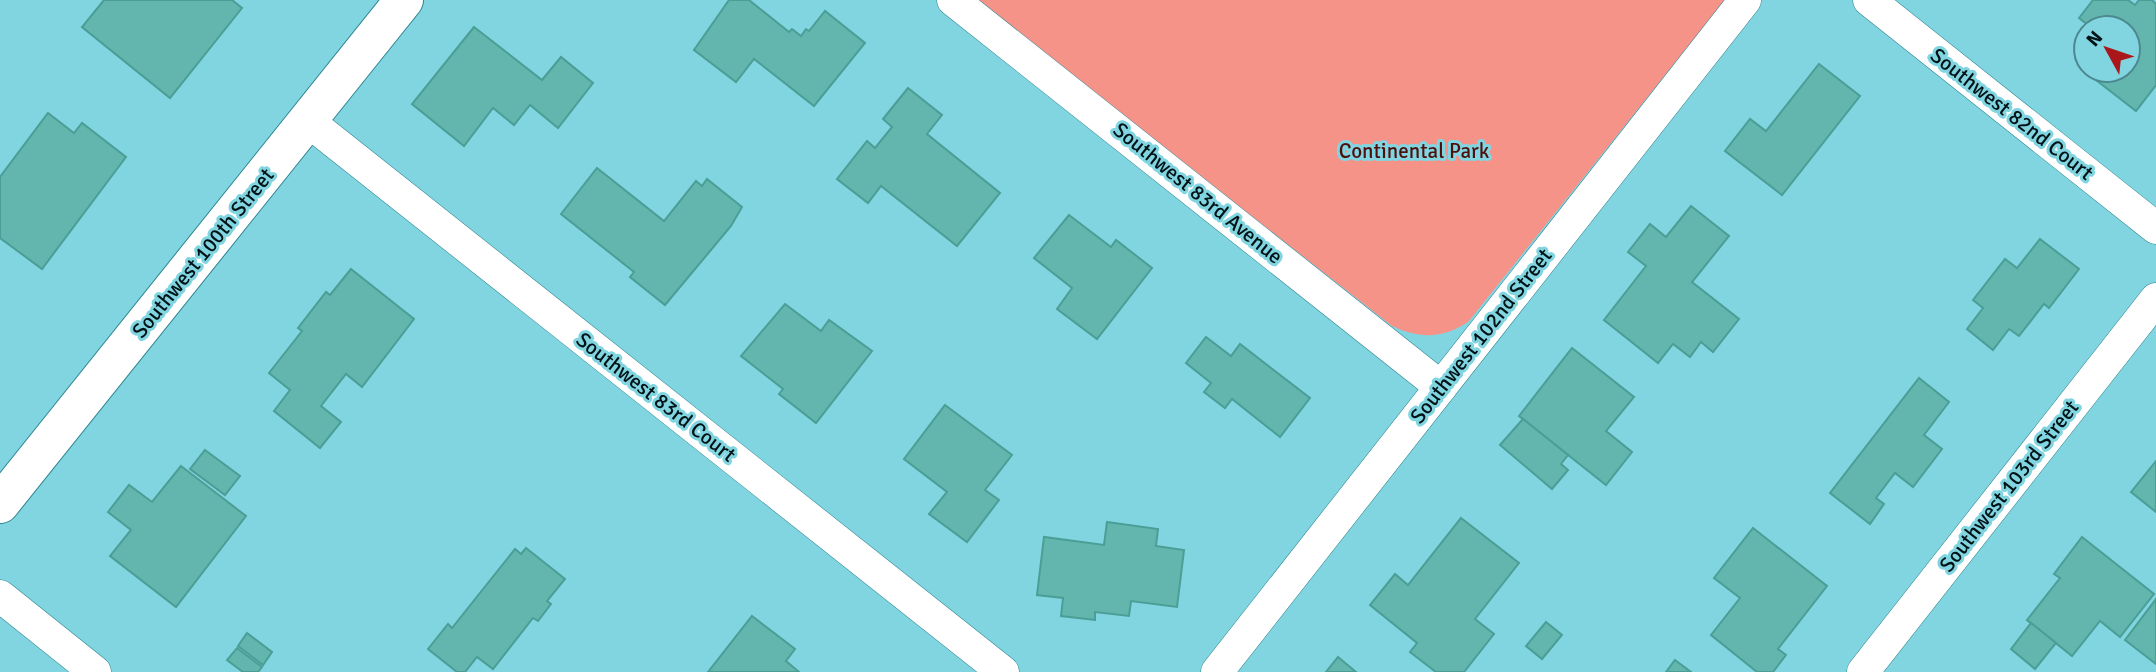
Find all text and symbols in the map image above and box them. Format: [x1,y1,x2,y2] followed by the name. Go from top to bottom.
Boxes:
[2072,14,2142,84] north arrow
[2081,26,2108,51] text: N
[1925,42,2099,186] street label: Southwest 82nd Court
[1108,117,1288,269] street label: Southwest 83rd Avenue
[1339,138,1490,164] park label: Continental Park
[126,163,280,343] street label: Southwest 100th Street
[1405,243,1557,429] street label: Southwest 102nd Street
[571,327,741,467] street label: Southwest 83rd Court
[1934,395,2084,577] street label: Southwest 103rd Street

